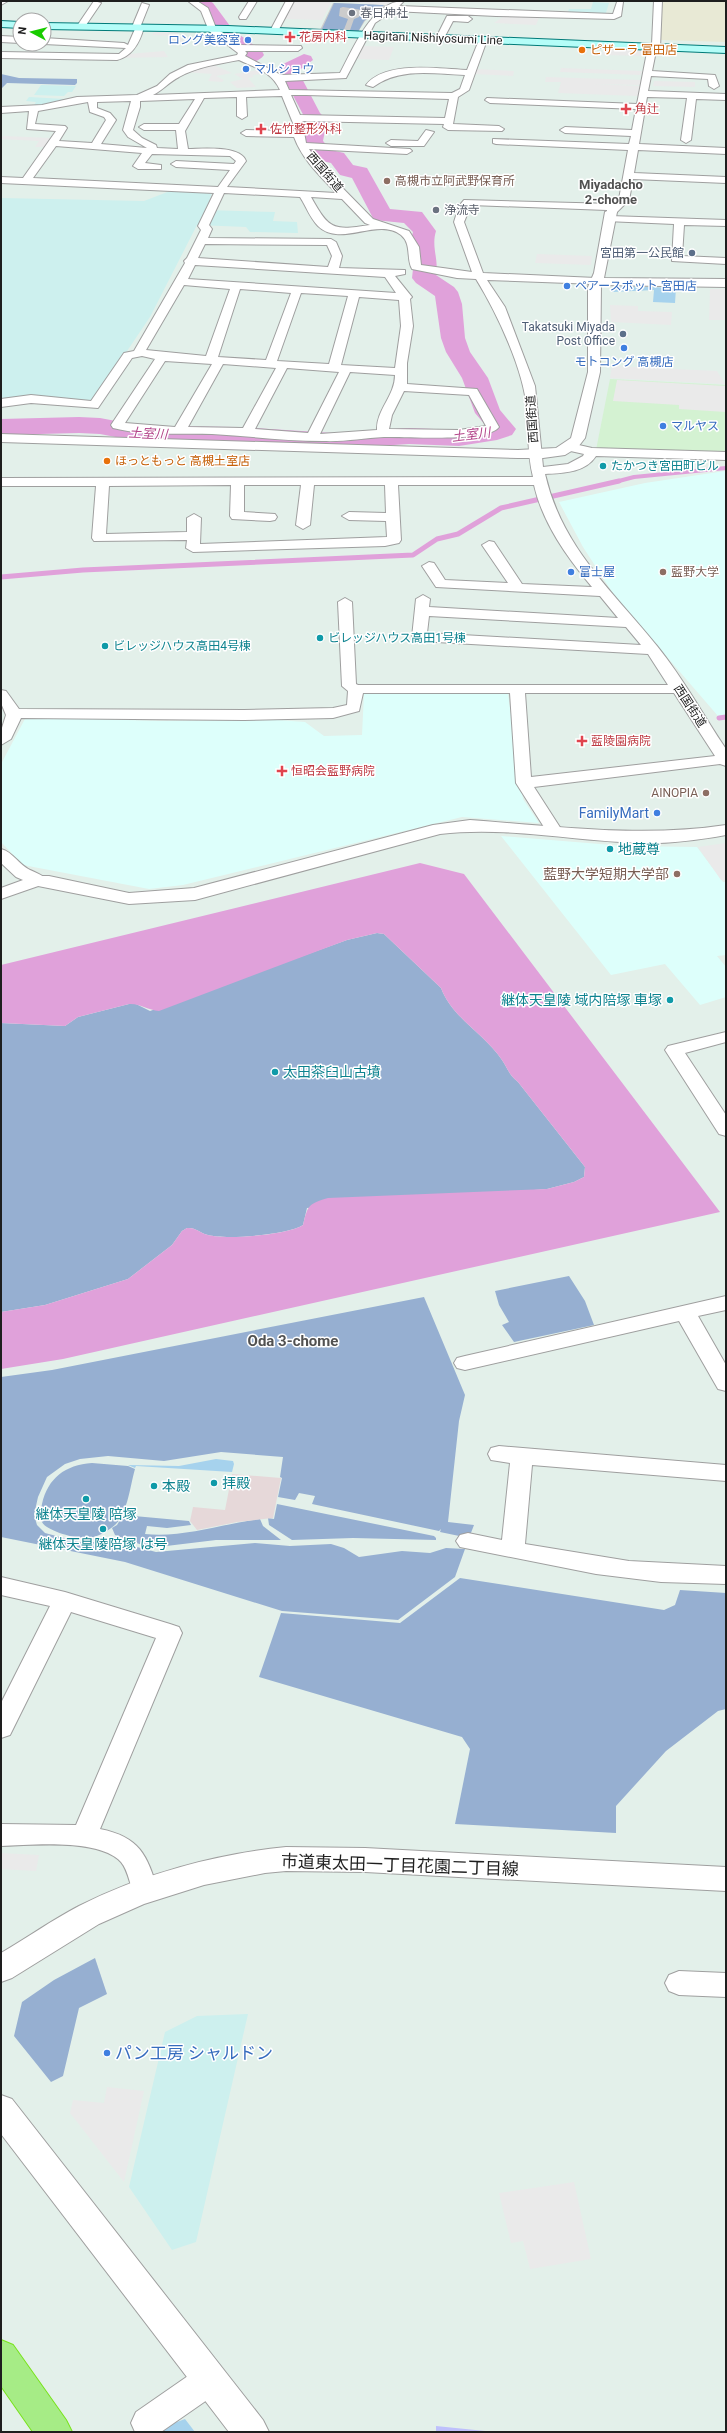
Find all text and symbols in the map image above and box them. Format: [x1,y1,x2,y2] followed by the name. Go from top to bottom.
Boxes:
[360,6,408,20] place label: 春日神社
[347,8,357,18] marker: 春日神社
[12,12,52,52] north arrow
[16,26,30,35] text: N
[363,29,503,47] street label: Hagitani Nishiyosumi Line
[299,30,347,44] place label: 花房内科
[284,31,296,43] marker: 花房内科
[168,33,240,47] place label: ロング美容室
[243,35,253,45] marker: ロング美容室
[590,43,677,57] place label: ピザーラ 富田店
[577,45,587,55] marker: ピザーラ 富田店
[254,62,314,76] place label: マルショウ
[241,64,251,74] marker: マルショウ
[635,102,659,116] place label: 角辻
[620,103,632,115] marker: 角辻
[270,122,342,136] place label: 佐竹整形外科
[255,123,267,135] marker: 佐竹整形外科
[304,149,346,195] street label: 西国街道
[395,174,515,188] place label: 高槻市立阿武野保育所
[382,176,392,186] marker: 高槻市立阿武野保育所
[579,177,643,207] district label: Miyadacho 2-chome
[444,203,480,217] place label: 浄流寺
[431,205,441,215] marker: 浄流寺
[600,246,684,260] place label: 宮田第一公民館
[687,248,697,258] marker: 宮田第一公民館
[575,279,697,293] place label: ペアースポット 宮田店
[562,281,572,291] marker: ペアースポット 宮田店
[522,320,615,348] place label: Takatsuki Miyada Post Office
[618,329,628,339] marker: Takatsuki Miyada Post Office
[619,343,629,353] marker: モトコング 高槻店
[575,355,673,369] place label: モトコング 高槻店
[523,395,541,443] street label: 西国街道
[671,419,719,433] place label: マルヤス
[658,421,668,431] marker: マルヤス
[451,424,493,444] water label: 土室川
[128,425,170,442] water label: 土室川
[115,454,250,468] place label: ほっともっと 高槻土室店
[102,456,112,466] marker: ほっともっと 高槻土室店
[611,459,719,473] place label: たかつき宮田町ビル
[598,461,608,471] marker: たかつき宮田町ビル
[579,565,615,579] place label: 富士屋
[671,565,719,579] place label: 藍野大学
[566,567,576,577] marker: 富士屋
[658,567,668,577] marker: 藍野大学
[328,631,466,645] place label: ビレッジハウス高田1号棟
[315,633,325,643] marker: ビレッジハウス高田1号棟
[113,639,251,653] place label: ビレッジハウス高田4号棟
[100,641,110,651] marker: ビレッジハウス高田4号棟
[671,682,709,730] street label: 西国街道
[591,734,651,748] place label: 藍陵園病院
[576,735,588,747] marker: 藍陵園病院
[291,764,375,778] place label: 恒昭会藍野病院
[276,765,288,777] marker: 恒昭会藍野病院
[651,786,698,800] place label: AINOPIA
[701,788,711,798] marker: AINOPIA
[579,805,649,821] place label: FamilyMart
[652,808,662,818] marker: FamilyMart
[618,841,660,857] place label: 地蔵尊
[605,844,615,854] marker: 地蔵尊
[543,866,669,882] place label: 藍野大学短期大学部
[672,869,682,879] marker: 藍野大学短期大学部
[501,992,662,1008] place label: 継体天皇陵 域内陪塚 車塚
[665,995,675,1005] marker: 継体天皇陵 域内陪塚 車塚
[283,1064,381,1080] place label: 太田茶臼山古墳
[270,1067,280,1077] marker: 太田茶臼山古墳
[248,1332,338,1350] district label: Oda 3-chome
[222,1475,250,1491] place label: 拝殿
[162,1478,190,1494] place label: 本殿
[209,1478,219,1488] marker: 拝殿
[149,1481,159,1491] marker: 本殿
[81,1494,91,1504] marker: 継体天皇陵 陪塚
[35,1506,137,1522] place label: 継体天皇陵 陪塚
[98,1524,108,1534] marker: 継体天皇陵陪塚 は号
[38,1536,168,1552] place label: 継体天皇陵陪塚 は号
[281,1851,519,1879] street label: 市道東太田一丁目花園二丁目線
[115,2043,273,2063] place label: パン工房 シャルドン
[102,2048,112,2058] marker: パン工房 シャルドン

